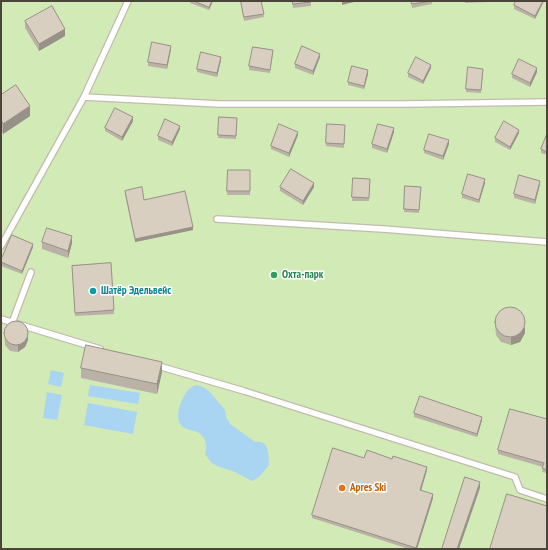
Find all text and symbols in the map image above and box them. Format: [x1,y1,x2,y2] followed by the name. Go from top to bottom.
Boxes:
[282,268,323,282] place label: Охта-парк
[269,270,279,280] marker: Охта-парк
[101,284,171,298] place label: Шатёр Эдельвейс
[88,286,98,296] marker: Шатёр Эдельвейс
[350,481,386,495] place label: Apres Ski
[337,483,347,493] marker: Apres Ski

